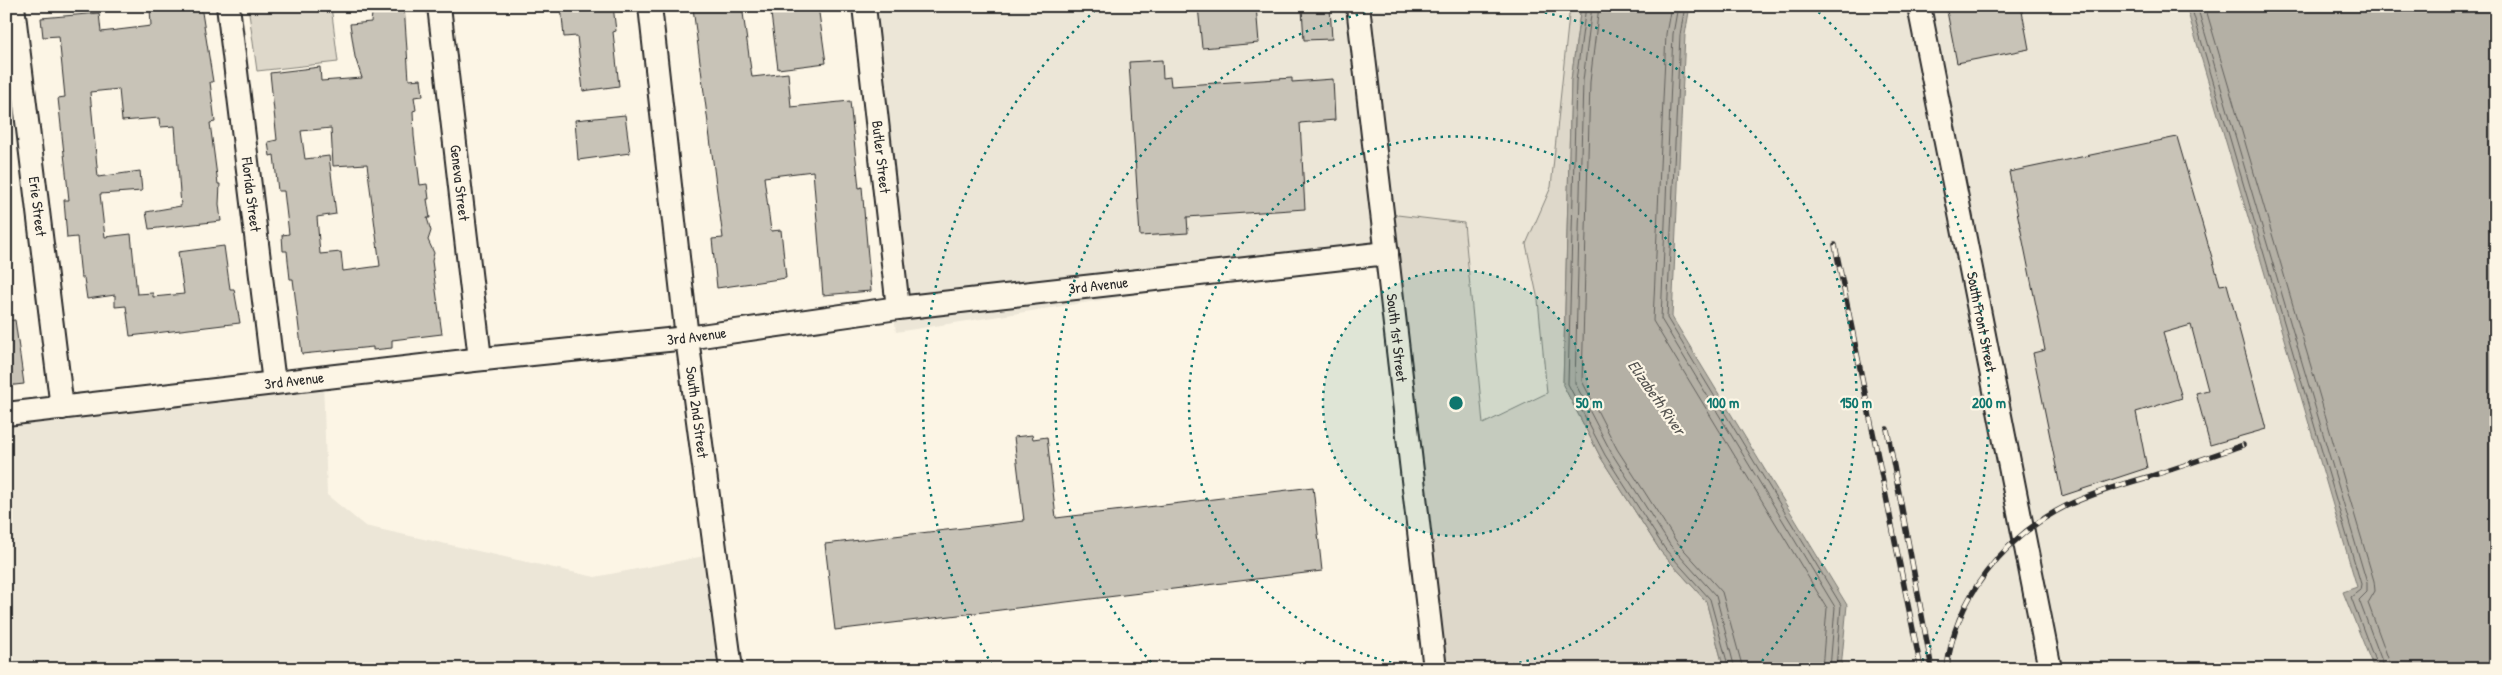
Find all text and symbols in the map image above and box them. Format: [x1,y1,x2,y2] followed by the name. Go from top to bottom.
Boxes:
[867,120,896,195] street label: Butler Street
[445,144,475,223] street label: Geneva Street
[236,155,267,234] street label: Florida Street
[24,175,52,238] street label: Erie Street
[1962,270,2002,375] street label: South Front Street
[1067,271,1129,299] street label: 3rd Avenue
[1381,292,1413,384] street label: South 1st Street
[666,322,728,350] street label: 3rd Avenue
[1623,355,1692,440] water label: Elizabeth River
[681,365,714,460] street label: South 2nd Street
[263,366,325,394] street label: 3rd Avenue
[1576,392,1602,413] text: 50 m
[1707,392,1739,413] text: 100 m
[1840,392,1872,413] text: 150 m
[1972,392,2006,413] text: 200 m
[1447,394,1465,412] centre of rings

